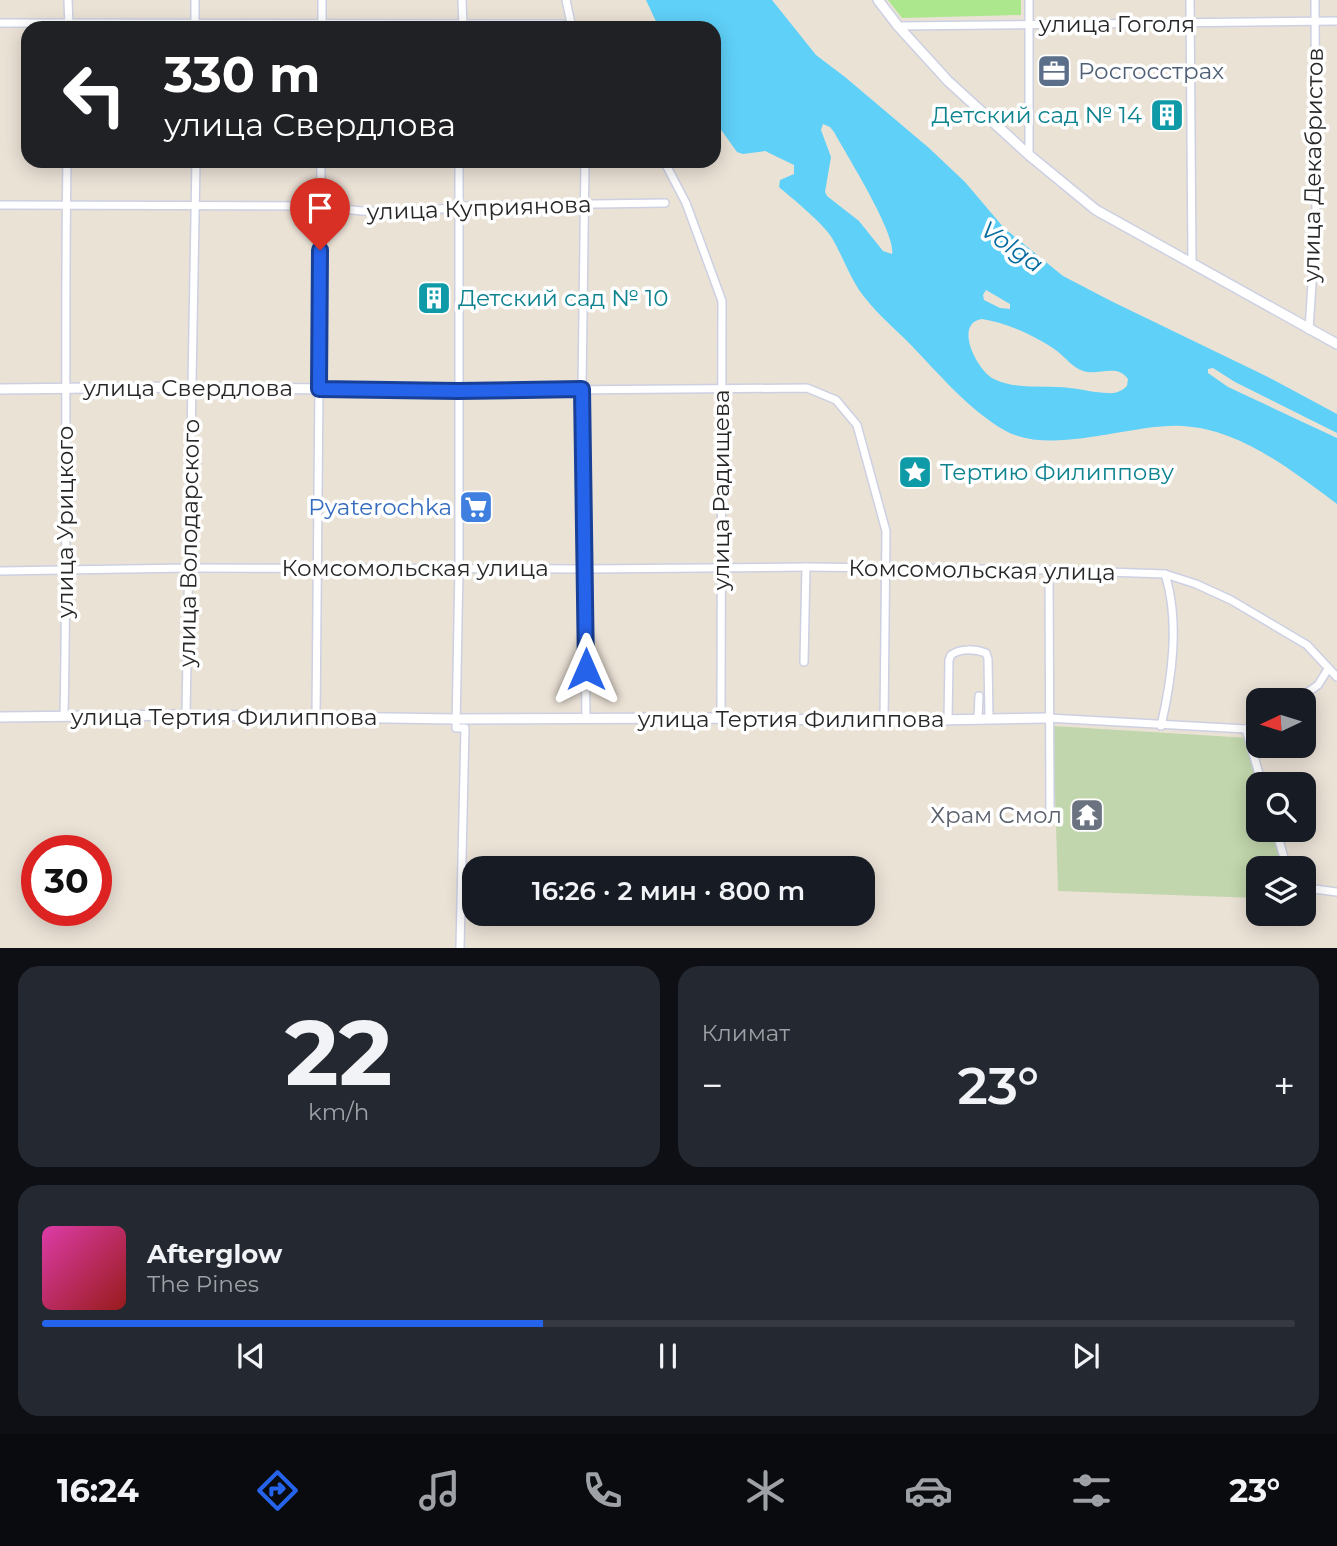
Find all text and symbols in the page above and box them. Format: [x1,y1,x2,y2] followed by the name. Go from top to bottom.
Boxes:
[1038,10,1195,38] street label: улица Гоголя
[164,45,320,104] text: 330 m
[1297,47,1329,284] street label: улица Декабристов
[49,49,140,140] icon: left
[1035,52,1073,90] office icon: Росгосстрах
[1078,57,1224,85] place label: Росгосстрах
[1148,96,1186,134] building icon: Детский сад № 14
[932,101,1142,129] place label: Детский сад № 14
[164,105,456,144] text: улица Свердлова
[290,178,350,250] pin
[301,189,339,227] icon: arrive
[365,190,592,226] street label: улица Куприянова
[975,215,1049,278] water label: Volga
[415,279,453,317] building icon: Детский сад № 10
[458,284,668,312] place label: Детский сад № 10
[82,374,293,402] street label: улица Свердлова
[707,390,735,591] street label: улица Радищева
[173,419,205,668] street label: улица Володарского
[51,426,79,619] street label: улица Урицкого
[896,453,934,491] place icon: Тертию Филиппову
[940,458,1174,486] place label: Тертию Филиппову
[457,488,495,526] supermarket icon: Pyaterochka
[308,493,452,521] place label: Pyaterochka
[281,554,549,582] street label: Комсомольская улица
[848,554,1116,586] street label: Комсомольская улица
[549,632,623,706] position arrow
[1246,688,1316,758] north arrow
[1246,688,1316,926] map controls
[70,703,377,731] street label: улица Тертия Филиппова
[637,705,944,733] street label: улица Тертия Филиппова
[1246,772,1316,842] button: search
[1068,796,1106,834] temple icon: Храм Смол
[930,801,1062,829] place label: Храм Смол
[21,835,112,926] speed limit sign: 30
[1246,856,1316,926] button: layers
[532,875,805,907] text: 16:26 · 2 мин · 800 m
[285,997,392,1108] text: 22
[702,1019,790,1047] text: Климат
[957,1054,1039,1117] text: 23°
[702,1062,723,1109] text: −
[1273,1062,1295,1109] text: +
[308,1098,369,1126] text: km/h
[147,1238,282,1270] text: Afterglow
[147,1270,259,1298] text: The Pines
[232,1337,270,1375] icon: previous
[649,1337,687,1375] icon: pause
[1067,1337,1105,1375] icon: next
[253,1466,302,1515] icon: directions
[415,1466,464,1515] icon: music
[578,1466,627,1515] icon: phone
[741,1466,790,1515] icon: climate
[904,1466,953,1515] icon: car
[1067,1466,1116,1515] icon: filters
[57,1471,139,1510] text: 16:24
[1229,1471,1280,1510] text: 23°

